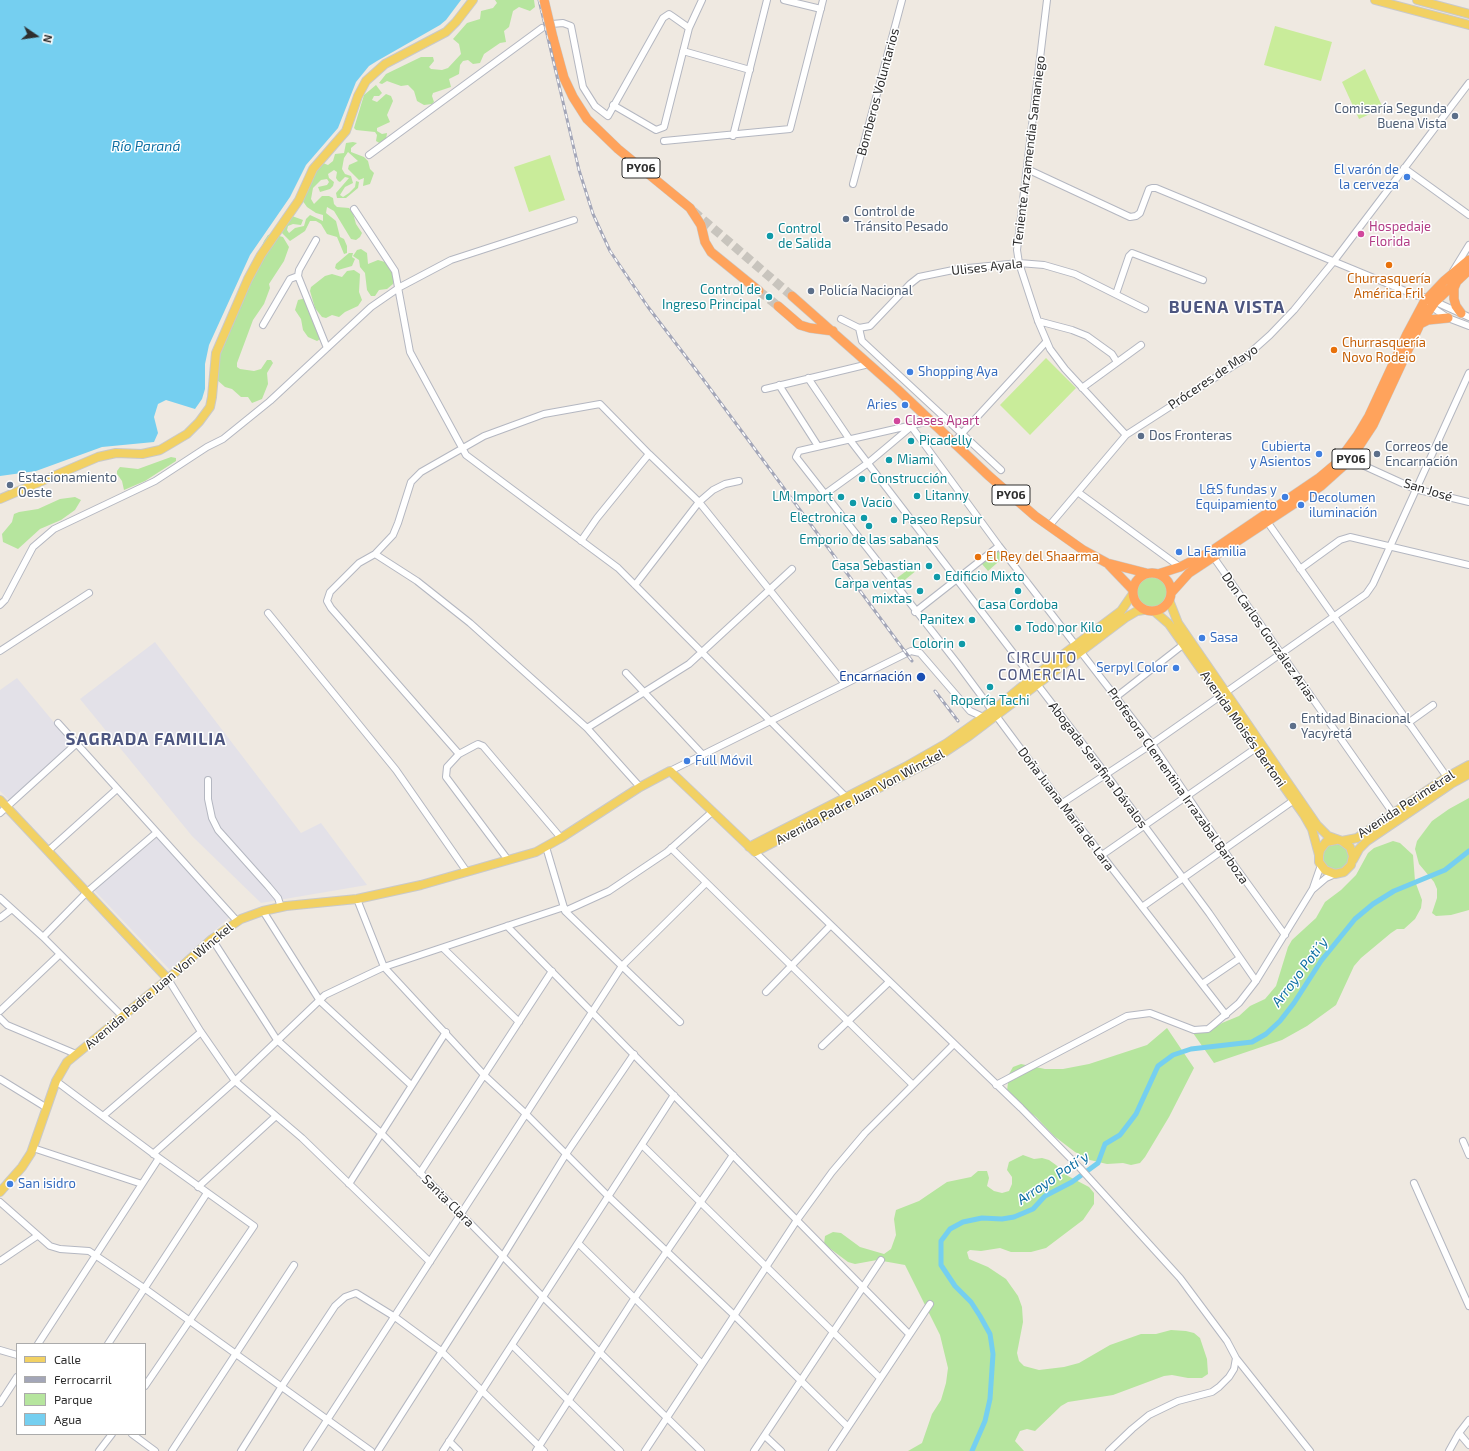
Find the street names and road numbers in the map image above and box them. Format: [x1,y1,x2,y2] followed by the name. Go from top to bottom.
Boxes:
[853,27,903,157] street label: Bomberos Voluntarios
[1010,55,1048,247] street label: Teniente Arzamendia Samaniego
[622,158,660,178] road number: PY06
[951,255,1023,279] street label: Ulises Ayala
[1165,341,1261,413] street label: Próceres de Mayo
[1332,449,1370,469] road number: PY06
[1402,475,1454,505] street label: San José
[992,485,1030,505] road number: PY06
[1218,569,1320,705] street label: Don Carlos González Arias
[1197,668,1289,790] street label: Avenida Moisés Bertoni
[1104,685,1252,887] street label: Profesora Clementina Irrazabal Barboza
[1045,699,1151,831] street label: Abogada Serafina Dávalos
[1014,744,1118,874] street label: Doña Juana María de Lara
[773,746,947,848] street label: Avenida Padre Juan Von Winckel
[1355,767,1457,841] street label: Avenida Perimetral
[82,919,236,1053] street label: Avenida Padre Juan Von Winckel
[419,1172,477,1230] street label: Santa Clara

